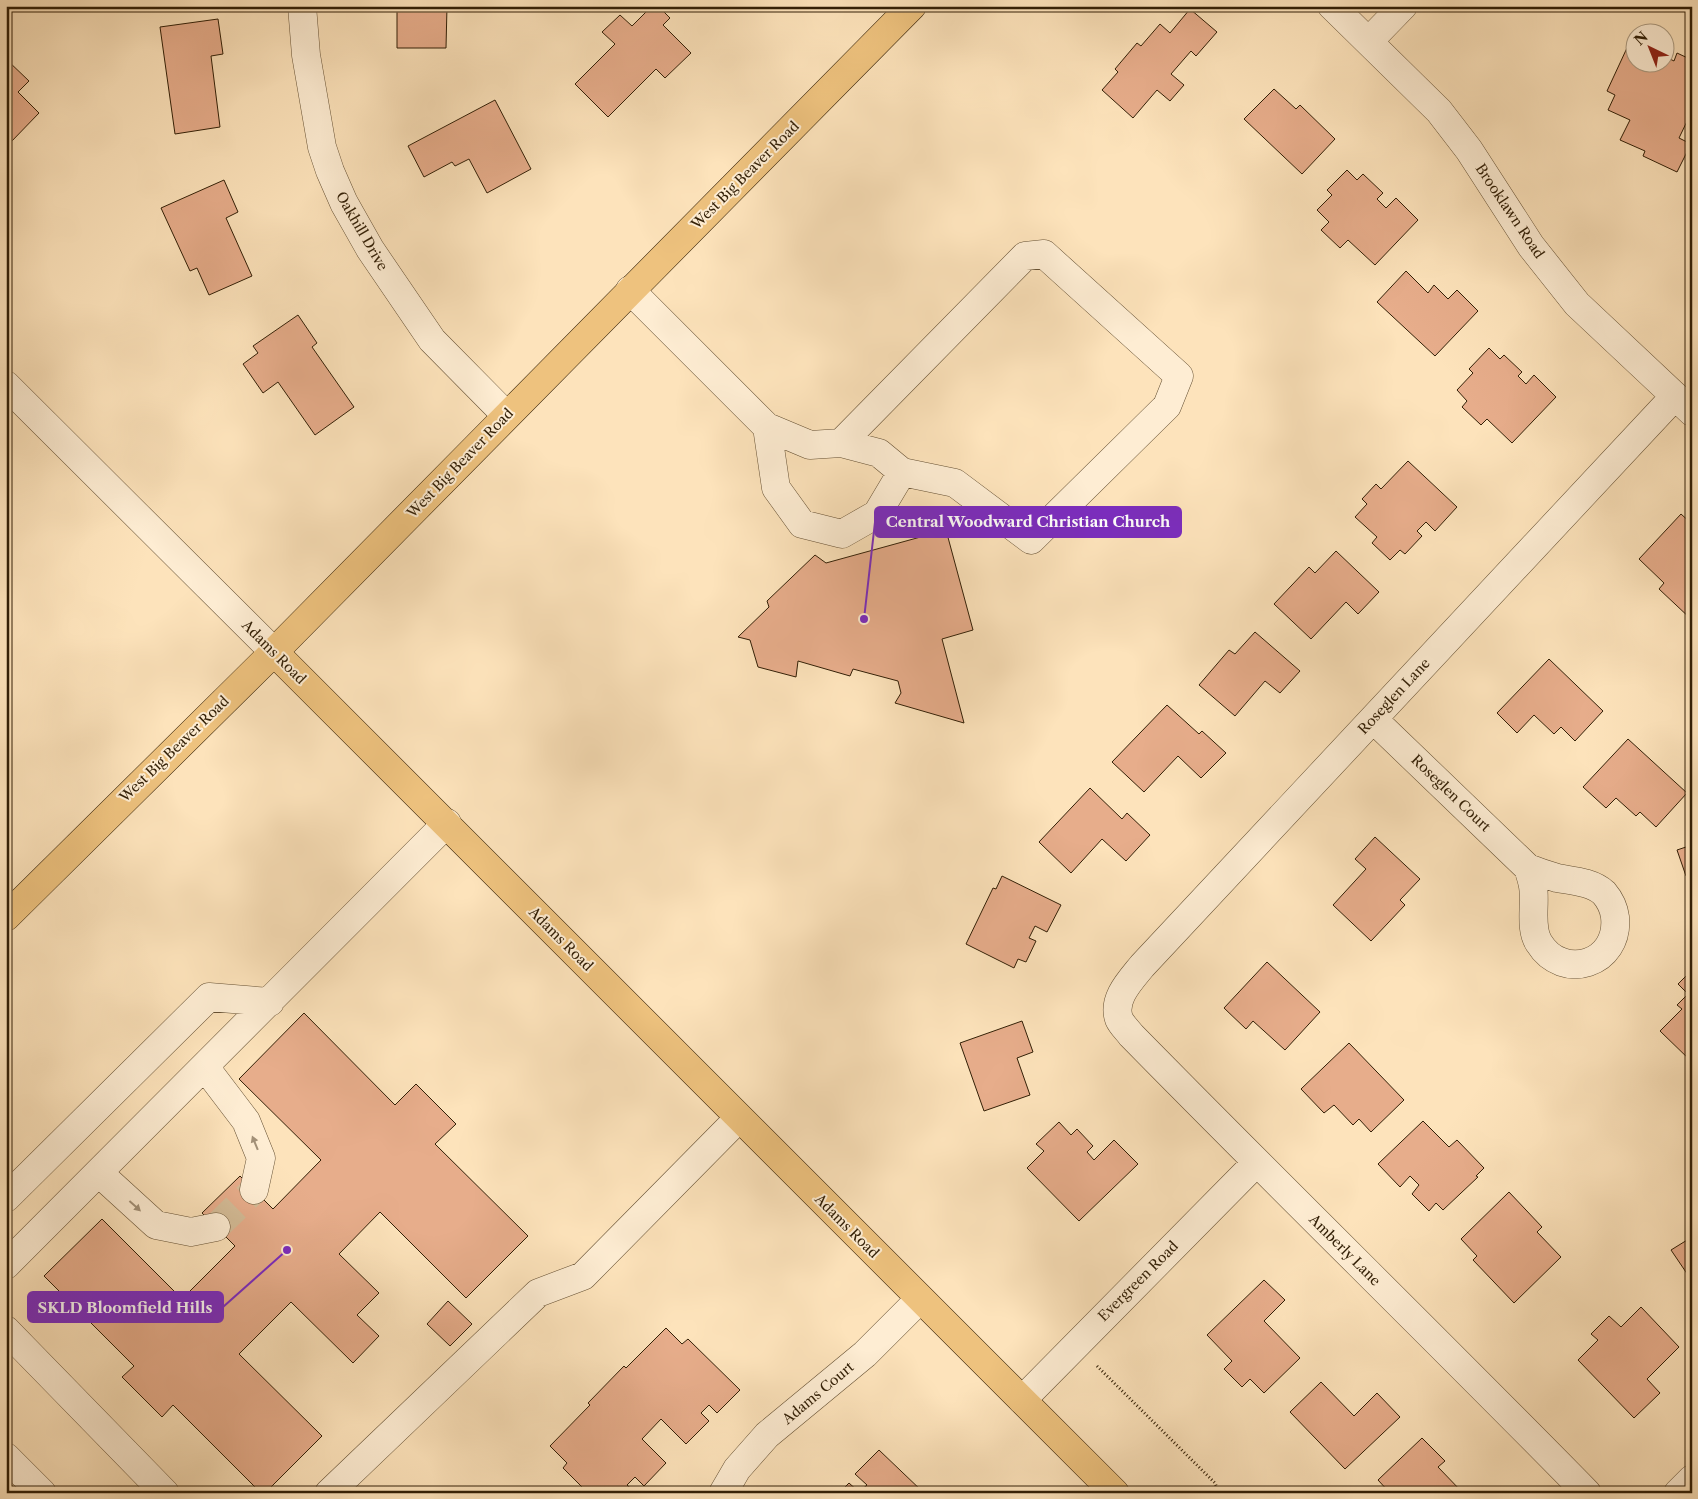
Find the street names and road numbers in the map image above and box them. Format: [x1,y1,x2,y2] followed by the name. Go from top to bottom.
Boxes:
[687,117,803,233] street label: West Big Beaver Road
[1472,160,1549,262] street label: Brooklawn Road
[332,188,392,274] street label: Oakhill Drive
[402,404,517,522] street label: West Big Beaver Road
[237,615,310,688] street label: Adams Road
[1354,654,1434,738] street label: Roseglen Lane
[115,692,233,807] street label: West Big Beaver Road
[1408,751,1494,835] street label: Roseglen Court
[524,902,597,975] street label: Adams Road
[810,1189,883,1262] street label: Adams Road
[1305,1210,1385,1290] street label: Amberly Lane
[1094,1237,1182,1325] street label: Evergreen Road
[778,1358,857,1429] street label: Adams Court

